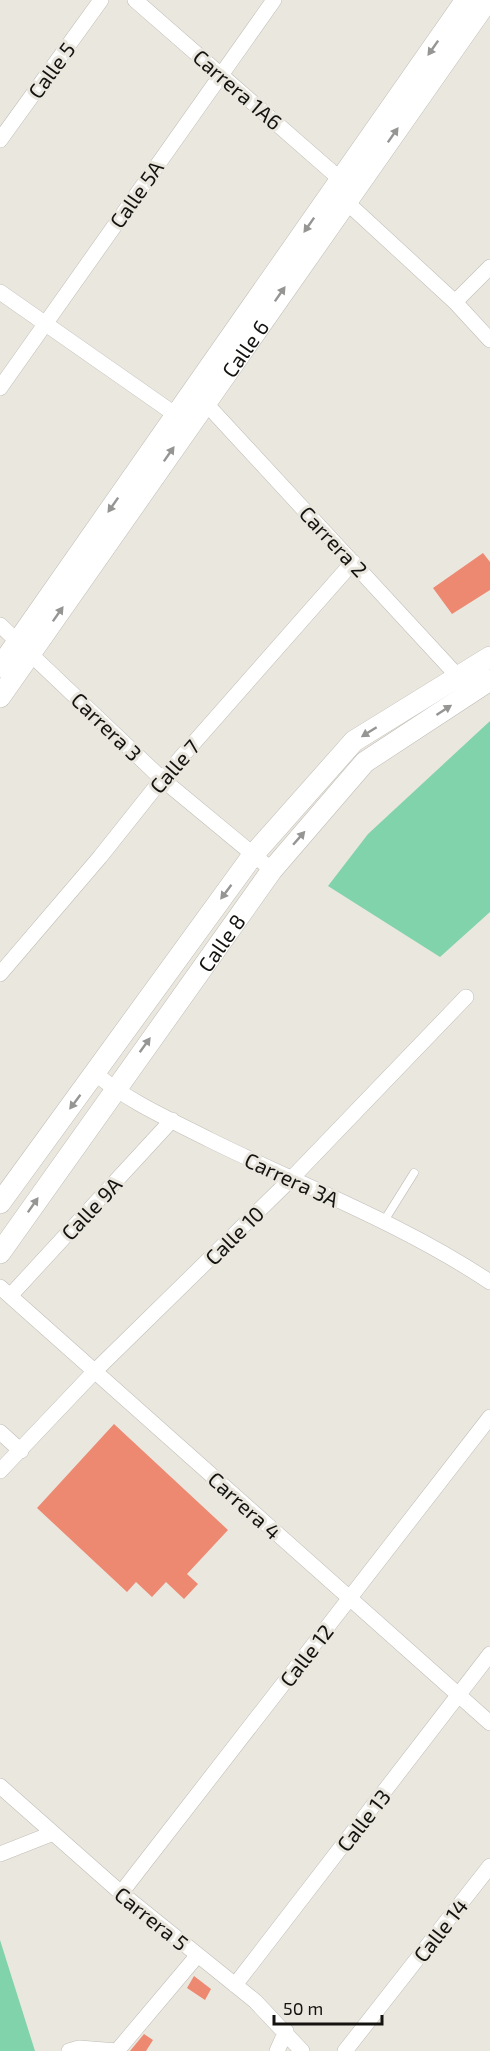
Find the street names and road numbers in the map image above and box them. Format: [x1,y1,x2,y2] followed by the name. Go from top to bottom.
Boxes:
[22,37,80,103] street label: Calle 5
[189,44,287,134] street label: Carrera 1A6
[104,156,168,232] street label: Calle 5A
[216,315,273,381] street label: Calle 6
[295,500,373,582] street label: Carrera 2
[67,687,147,765] street label: Carrera 3
[144,734,204,798] street label: Calle 7
[192,909,250,976] street label: Calle 8
[241,1146,343,1212] street label: Carrera 3A
[56,1171,126,1245] street label: Calle 9A
[199,1200,269,1270] street label: Calle 10
[204,1466,286,1544] street label: Carrera 4
[274,1619,338,1691] street label: Calle 12
[331,1784,395,1856] street label: Calle 13
[110,1881,194,1955] street label: Carrera 5
[408,1893,472,1967] street label: Calle 14

